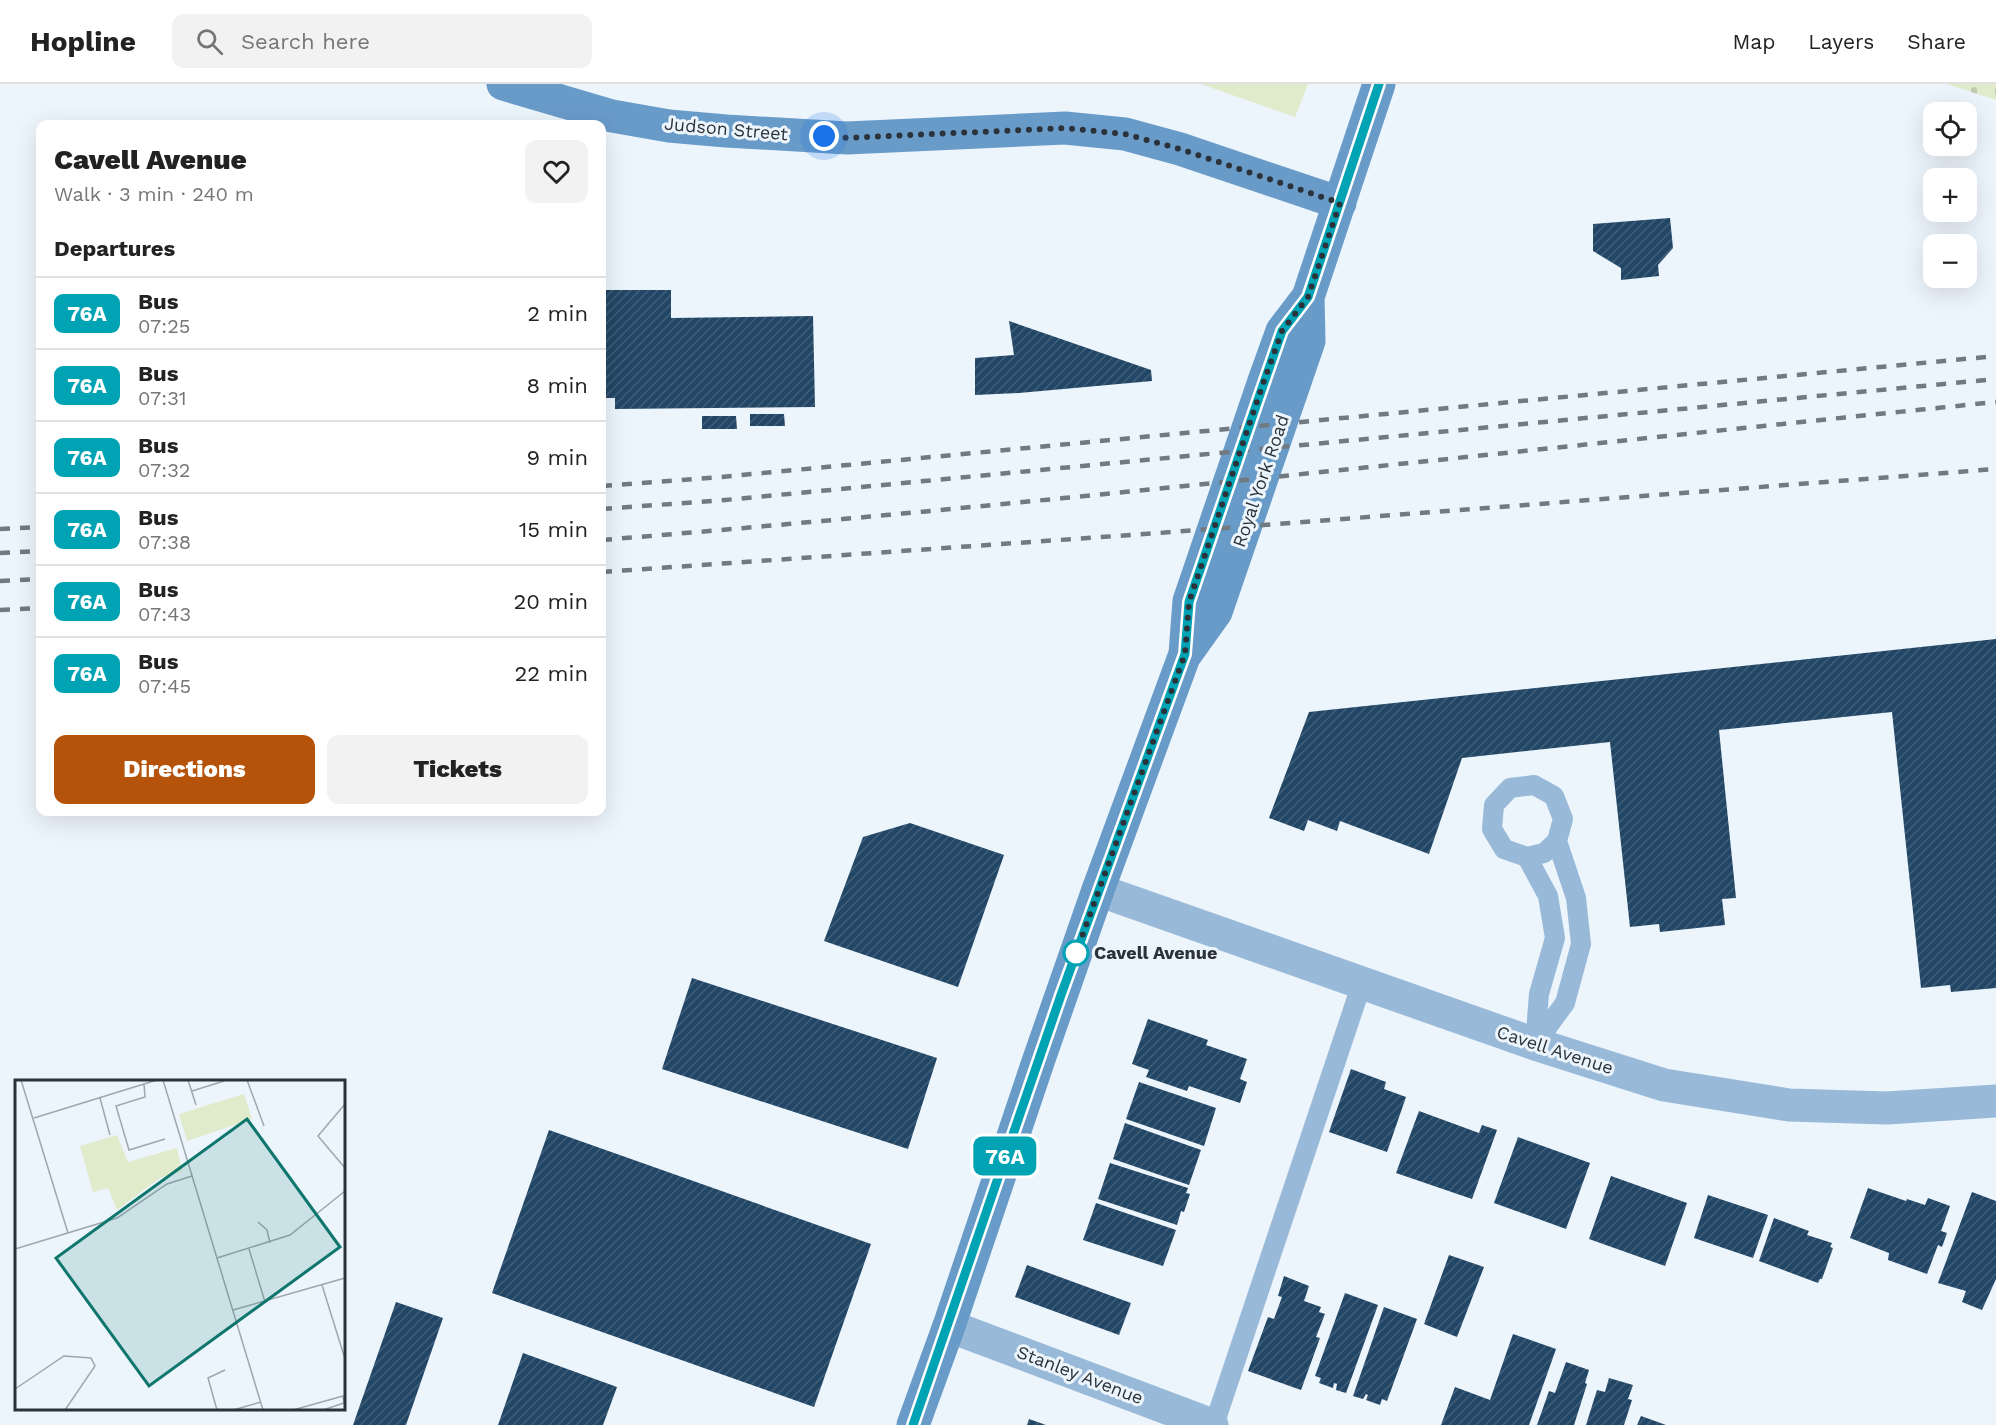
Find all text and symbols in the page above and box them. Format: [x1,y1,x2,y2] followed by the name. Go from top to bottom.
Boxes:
[172,14,592,68] search box
[30,25,136,58] text: Hopline
[193,25,226,58] icon: search
[241,29,370,54] text: Search here
[1732,29,1775,54] text: Map
[1808,29,1874,54] text: Layers
[1907,29,1966,54] text: Share
[1923,102,1977,288] map controls
[1923,102,1977,156] button: locate
[663,113,789,144] street label: Judson Street
[809,121,839,151] your location
[525,140,588,203] button: heart
[54,143,247,176] text: Cavell Avenue
[1923,168,1977,222] button: +
[54,182,254,206] text: Walk · 3 min · 240 m
[1923,234,1977,288] button: −
[54,236,175,261] text: Departures
[138,289,178,314] text: Bus
[67,301,107,326] text: 76A
[527,301,588,326] text: 2 min
[138,314,190,338] text: 07:25
[138,361,178,386] text: Bus
[67,373,107,398] text: 76A
[527,373,588,398] text: 8 min
[138,386,187,410] text: 07:31
[1228,412,1293,550] street label: Royal York Road
[138,433,178,458] text: Bus
[67,445,107,470] text: 76A
[526,445,588,470] text: 9 min
[138,458,191,482] text: 07:32
[138,505,178,530] text: Bus
[67,517,107,542] text: 76A
[519,517,588,542] text: 15 min
[138,530,191,554] text: 07:38
[138,577,178,602] text: Bus
[67,589,107,614] text: 76A
[514,589,588,614] text: 20 min
[138,602,191,626] text: 07:43
[138,649,178,674] text: Bus
[67,661,107,686] text: 76A
[514,661,588,686] text: 22 min
[138,674,191,698] text: 07:45
[54,735,315,804] button: Directions
[327,735,588,804] button: Tickets
[1063,940,1089,966] marker: Cavell Avenue
[1094,942,1217,963] place label: Cavell Avenue
[1494,1021,1616,1078] street label: Cavell Avenue
[15,1080,345,1410] inset map
[970,1136,1040,1176] line badge: 76A
[985,1144,1025,1169] text: 76A
[1014,1341,1146,1408] street label: Stanley Avenue

